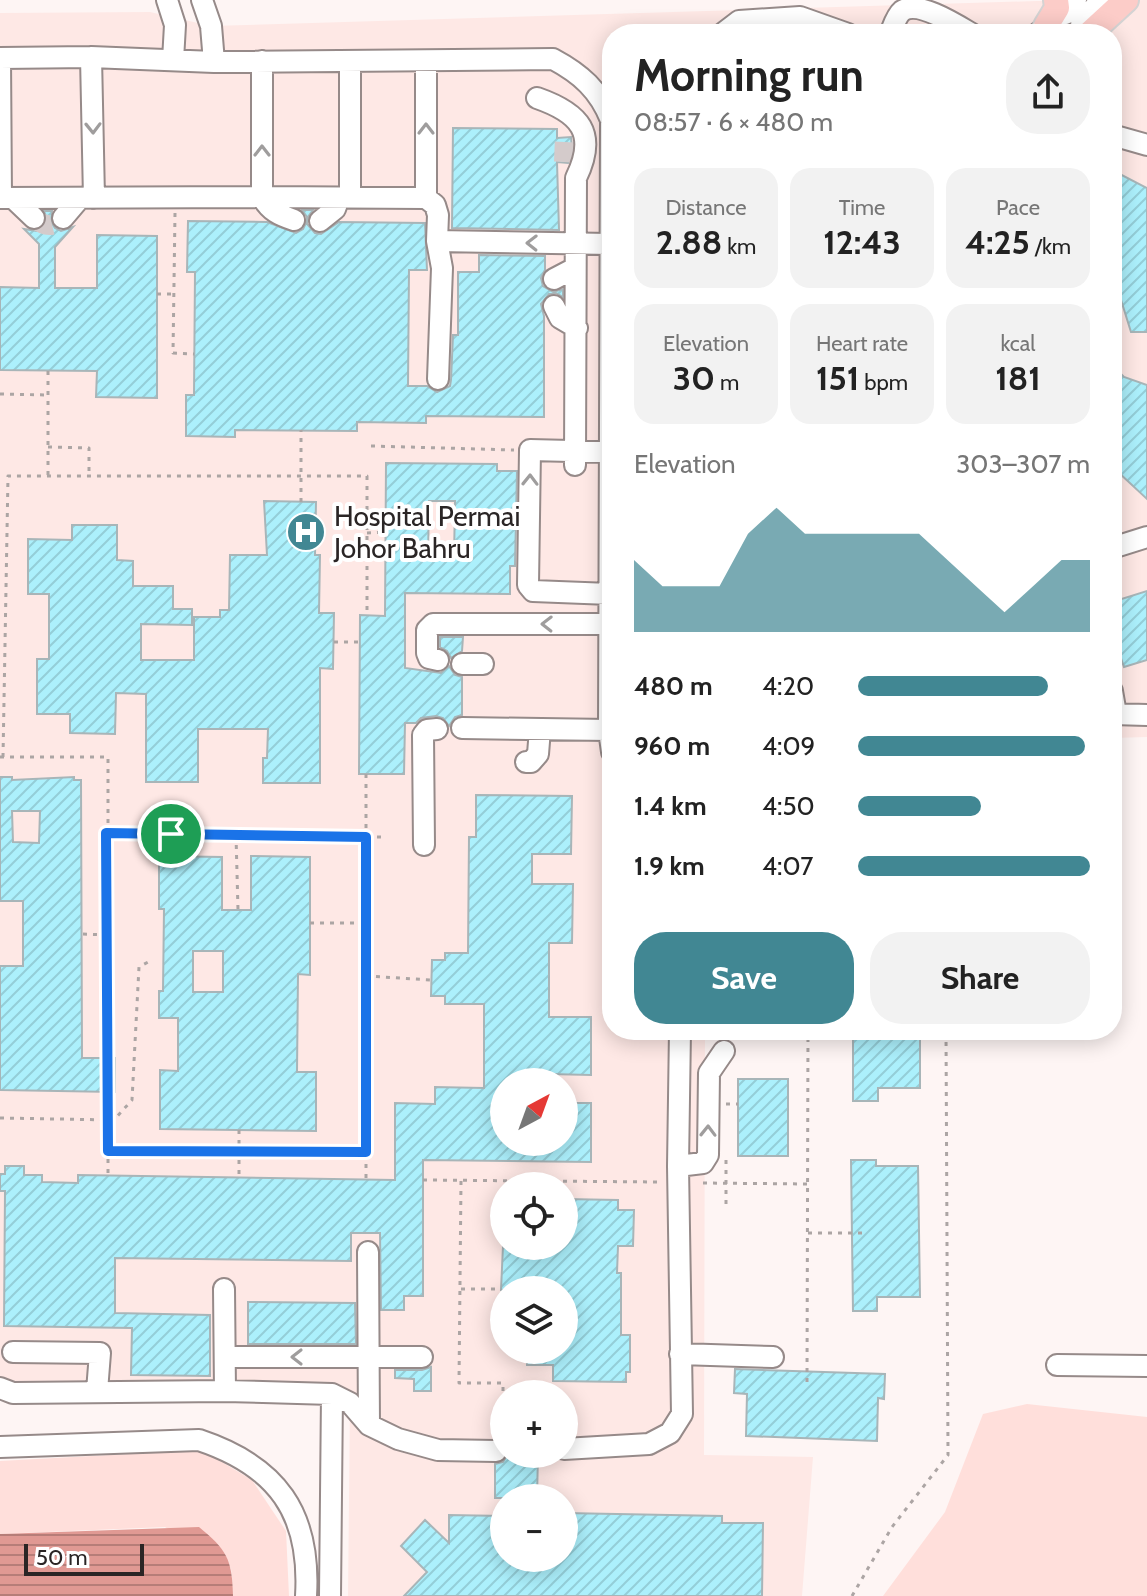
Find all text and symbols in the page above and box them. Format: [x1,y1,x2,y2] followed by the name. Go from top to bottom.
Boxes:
[634,49,864,102] text: Morning run
[1006,50,1090,134] button: share
[634,106,833,138] text: 08:57 · 6 × 480 m
[84,122,101,135] one-way arrow
[417,122,435,135] one-way arrow
[253,144,271,157] one-way arrow
[666,194,746,221] text: Distance
[839,194,885,221] text: Time
[996,194,1040,221] text: Pace
[656,221,722,263] text: 2.88
[823,221,901,263] text: 12:43
[965,221,1030,263] text: 4:25
[722,233,756,260] text: km
[1030,233,1071,260] text: /km
[525,234,538,252] one-way arrow
[663,330,749,357] text: Elevation
[816,330,908,357] text: Heart rate
[1000,330,1036,357] text: kcal
[673,357,715,399] text: 30
[816,357,859,399] text: 151
[995,357,1041,399] text: 181
[715,369,739,396] text: m
[859,369,908,396] text: bpm
[634,448,736,480] text: Elevation
[956,448,1090,480] text: 303–307 m
[521,473,539,486] one-way arrow
[333,499,520,565] place label: Hospital Permai Johor Bahru
[285,511,327,553] hospital icon: Hospital Permai Johor Bahru
[540,615,553,633] one-way arrow
[634,670,713,702] text: 480 m
[762,670,814,702] text: 4:20
[634,730,710,762] text: 960 m
[762,730,815,762] text: 4:09
[634,790,707,822] text: 1.4 km
[762,790,815,822] text: 4:50
[137,800,205,868] pin
[149,812,193,856] icon: arrive
[634,850,705,882] text: 1.9 km
[762,850,813,882] text: 4:07
[634,932,854,1024] button: Save
[870,932,1090,1024] button: Share
[490,1068,578,1156] north arrow
[490,1068,578,1572] map controls
[699,1124,717,1137] one-way arrow
[490,1172,578,1260] button: locate
[490,1276,578,1364] button: layers
[290,1348,303,1366] one-way arrow
[490,1380,578,1468] button: +
[490,1484,578,1572] button: −
[24,1540,144,1576] scale bar
[36,1544,88,1571] text: 50 m

